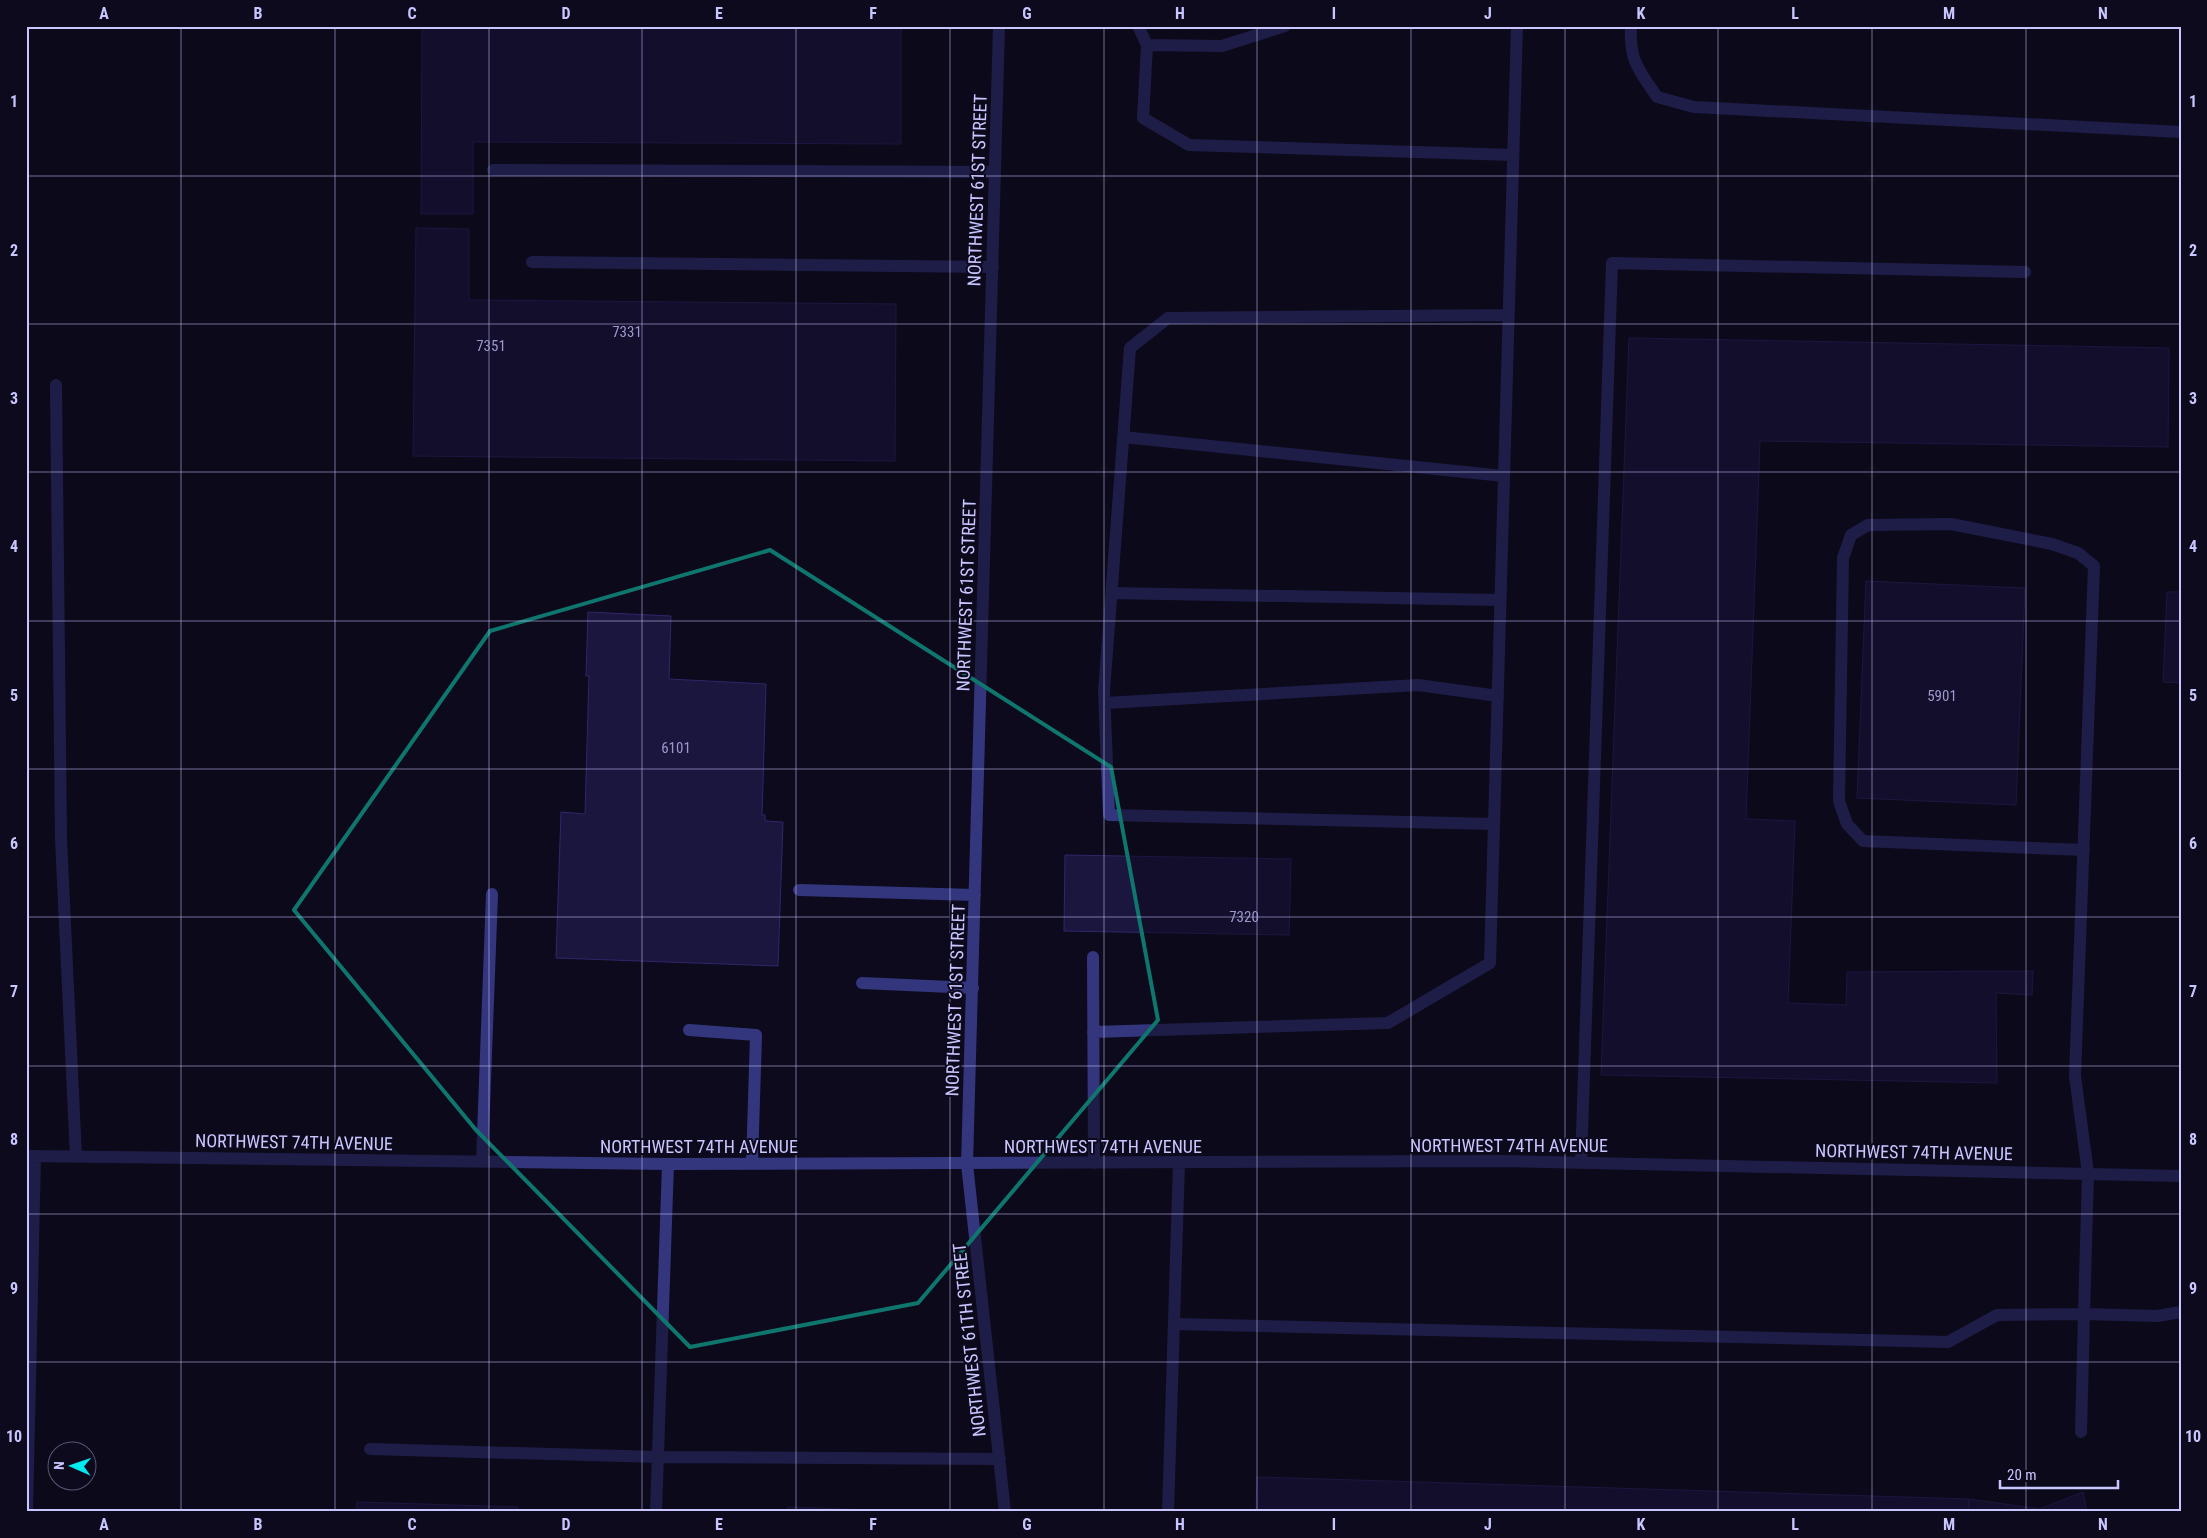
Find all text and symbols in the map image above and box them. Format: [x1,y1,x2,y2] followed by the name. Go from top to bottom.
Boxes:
[99,4,109,23] text: A
[254,4,263,23] text: B
[407,4,417,23] text: C
[561,4,571,23] text: D
[715,4,723,23] text: E
[869,4,877,23] text: F
[1022,4,1032,23] text: G
[1175,4,1185,23] text: H
[1332,4,1336,23] text: I
[1484,4,1492,23] text: J
[1637,4,1646,23] text: K
[1791,4,1799,23] text: L
[1943,4,1955,23] text: M
[2098,4,2108,23] text: N
[10,92,18,111] text: 1
[2189,92,2197,111] text: 1
[963,93,991,287] street label: NORTHWEST 61ST STREET
[10,241,18,260] text: 2
[2189,241,2197,260] text: 2
[612,323,642,341] house number: 7331
[476,337,506,355] house number: 7351
[10,389,18,408] text: 3
[2189,389,2197,408] text: 3
[952,498,980,692] street label: NORTHWEST 61ST STREET
[10,537,18,556] text: 4
[2189,537,2197,556] text: 4
[10,686,18,705] text: 5
[2189,686,2197,705] text: 5
[1927,687,1957,705] house number: 5901
[661,739,691,757] house number: 6101
[10,834,18,853] text: 6
[2189,834,2197,853] text: 6
[941,903,969,1097] street label: NORTHWEST 61ST STREET
[1229,908,1259,926] house number: 7320
[10,982,18,1001] text: 7
[2189,982,2197,1001] text: 7
[10,1130,18,1149] text: 8
[195,1130,393,1154] street label: NORTHWEST 74TH AVENUE
[2189,1130,2197,1149] text: 8
[1410,1135,1608,1156] street label: NORTHWEST 74TH AVENUE
[600,1136,798,1157] street label: NORTHWEST 74TH AVENUE
[1004,1136,1202,1157] street label: NORTHWEST 74TH AVENUE
[1815,1140,2013,1164] street label: NORTHWEST 74TH AVENUE
[948,1242,990,1438] street label: NORTHWEST 61TH STREET
[10,1279,18,1298] text: 9
[2189,1279,2197,1298] text: 9
[6,1427,22,1446] text: 10
[2185,1427,2201,1446] text: 10
[48,1440,98,1490] north arrow
[2000,1458,2117,1490] scale bar
[51,1461,67,1470] text: N
[2007,1466,2037,1484] text: 20 m
[99,1515,109,1534] text: A
[254,1515,263,1534] text: B
[407,1515,417,1534] text: C
[561,1515,571,1534] text: D
[715,1515,723,1534] text: E
[869,1515,877,1534] text: F
[1022,1515,1032,1534] text: G
[1175,1515,1185,1534] text: H
[1332,1515,1336,1534] text: I
[1484,1515,1492,1534] text: J
[1637,1515,1646,1534] text: K
[1791,1515,1799,1534] text: L
[1943,1515,1955,1534] text: M
[2098,1515,2108,1534] text: N

